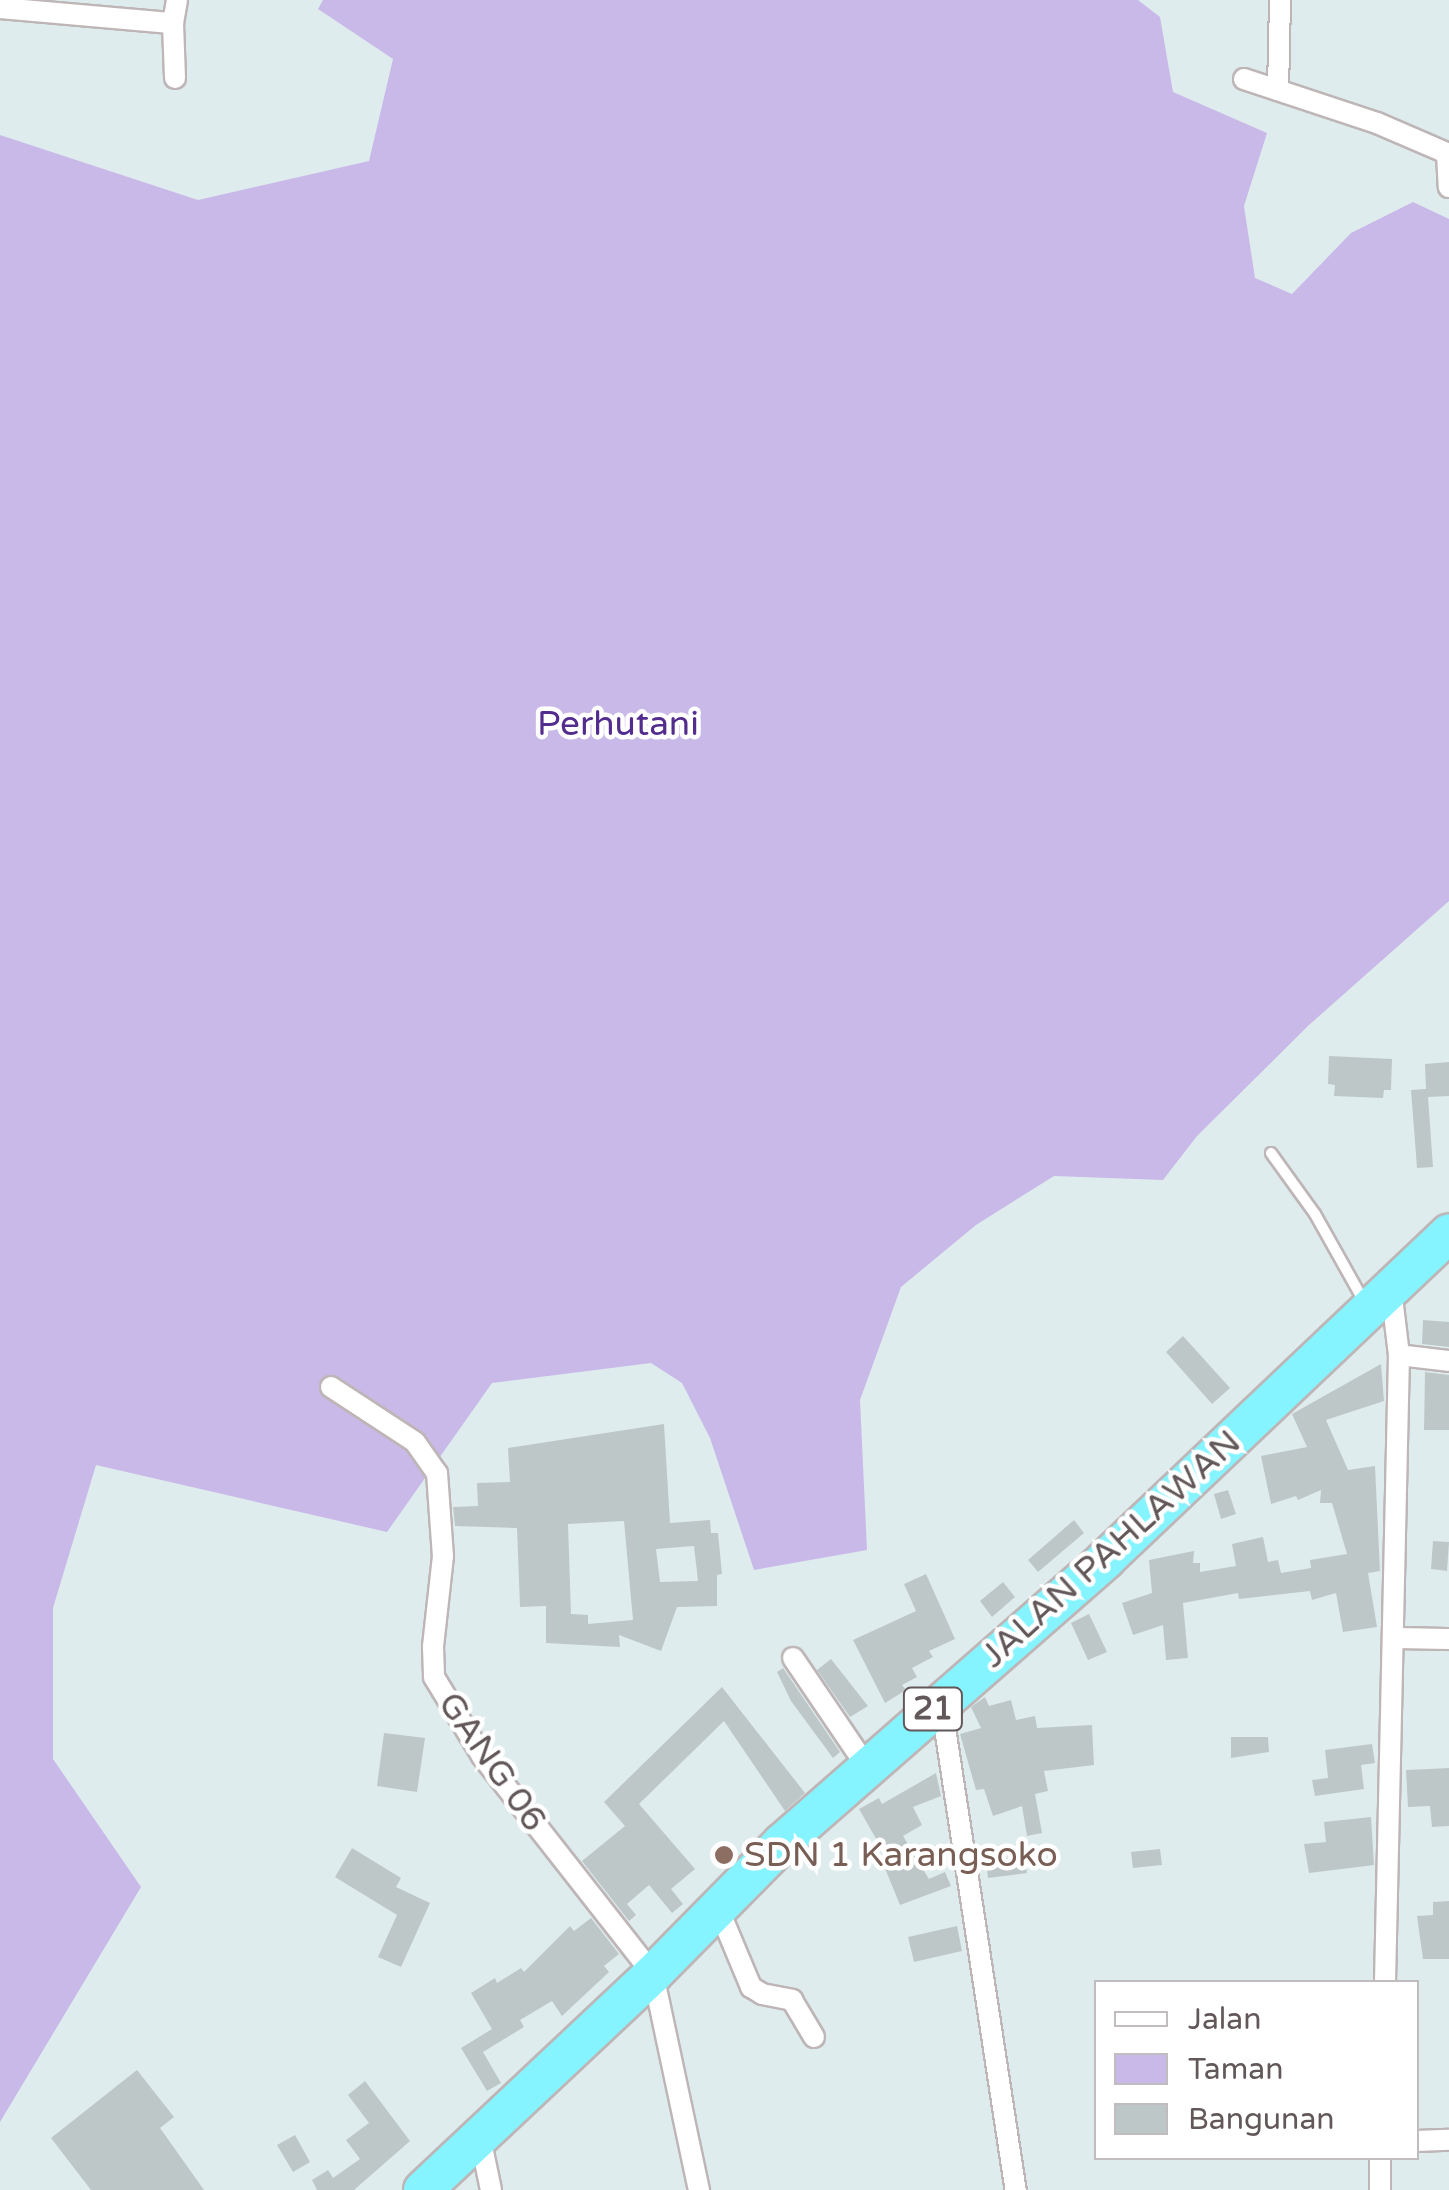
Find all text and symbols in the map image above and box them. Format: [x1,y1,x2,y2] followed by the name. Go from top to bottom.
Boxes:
[537,703,699,745] park label: Perhutani
[973,1421,1249,1677] street label: JALAN PAHLAWAN
[900,1682,966,1736] road number: 21
[429,1684,555,1840] street label: GANG 06
[744,1834,1058,1876] place label: SDN 1 Karangsoko
[713,1844,735,1866] marker: SDN 1 Karangsoko
[1094,1980,1419,2160] legend
[1188,2001,1261,2038] text: Jalan
[1188,2051,1283,2088] text: Taman
[1188,2101,1335,2138] text: Bangunan

